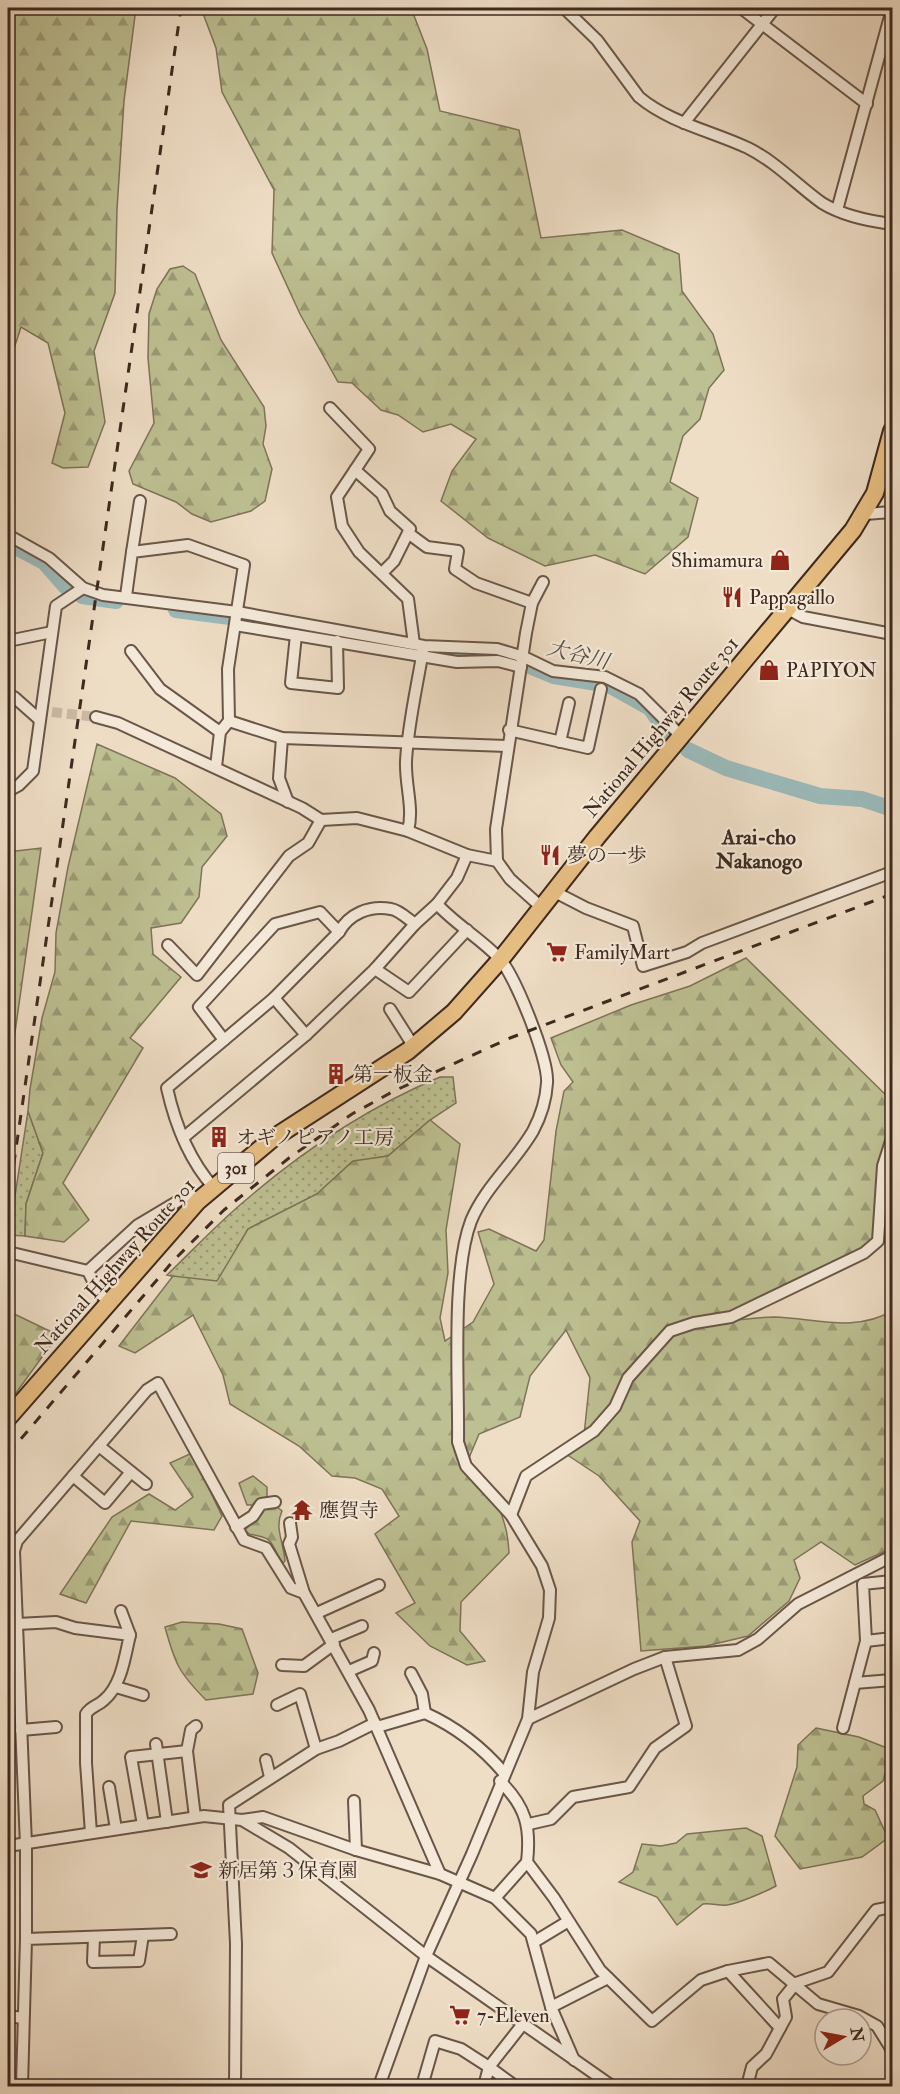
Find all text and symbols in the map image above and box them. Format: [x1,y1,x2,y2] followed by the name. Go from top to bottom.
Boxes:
[671,548,764,573] place label: Shimamura
[768,548,792,572] shop icon: Shimamura
[720,585,744,609] restaurant icon: Pappagallo
[749,585,835,611] place label: Pappagallo
[578,632,744,822] street label: National Highway Route 301
[544,634,614,676] water label: 大谷川
[757,658,781,682] shop icon: PAPIYON
[786,658,877,683] place label: PAPIYON
[715,824,802,875] district label: Arai-cho Nakanogo
[538,843,562,867] restaurant icon: 夢の一歩
[567,843,647,868] place label: 夢の一歩
[545,940,569,964] supermarket icon: FamilyMart
[574,940,670,965] place label: FamilyMart
[324,1062,348,1086] building icon: 第一板金
[353,1062,433,1087] place label: 第一板金
[207,1125,231,1149] building icon: オギノピアノ工房
[236,1125,394,1150] place label: オギノピアノ工房
[218,1153,254,1183] road number: 301
[29,1173,201,1359] street label: National Highway Route 301
[290,1498,314,1522] temple icon: 應賀寺
[319,1498,379,1523] place label: 應賀寺
[189,1858,213,1882] school or university icon: 新居第３保育園
[218,1858,358,1883] place label: 新居第３保育園
[448,2003,472,2027] supermarket icon: 7-Eleven
[477,2003,550,2028] place label: 7-Eleven
[813,2007,873,2067] north arrow
[846,2025,868,2044] text: N

